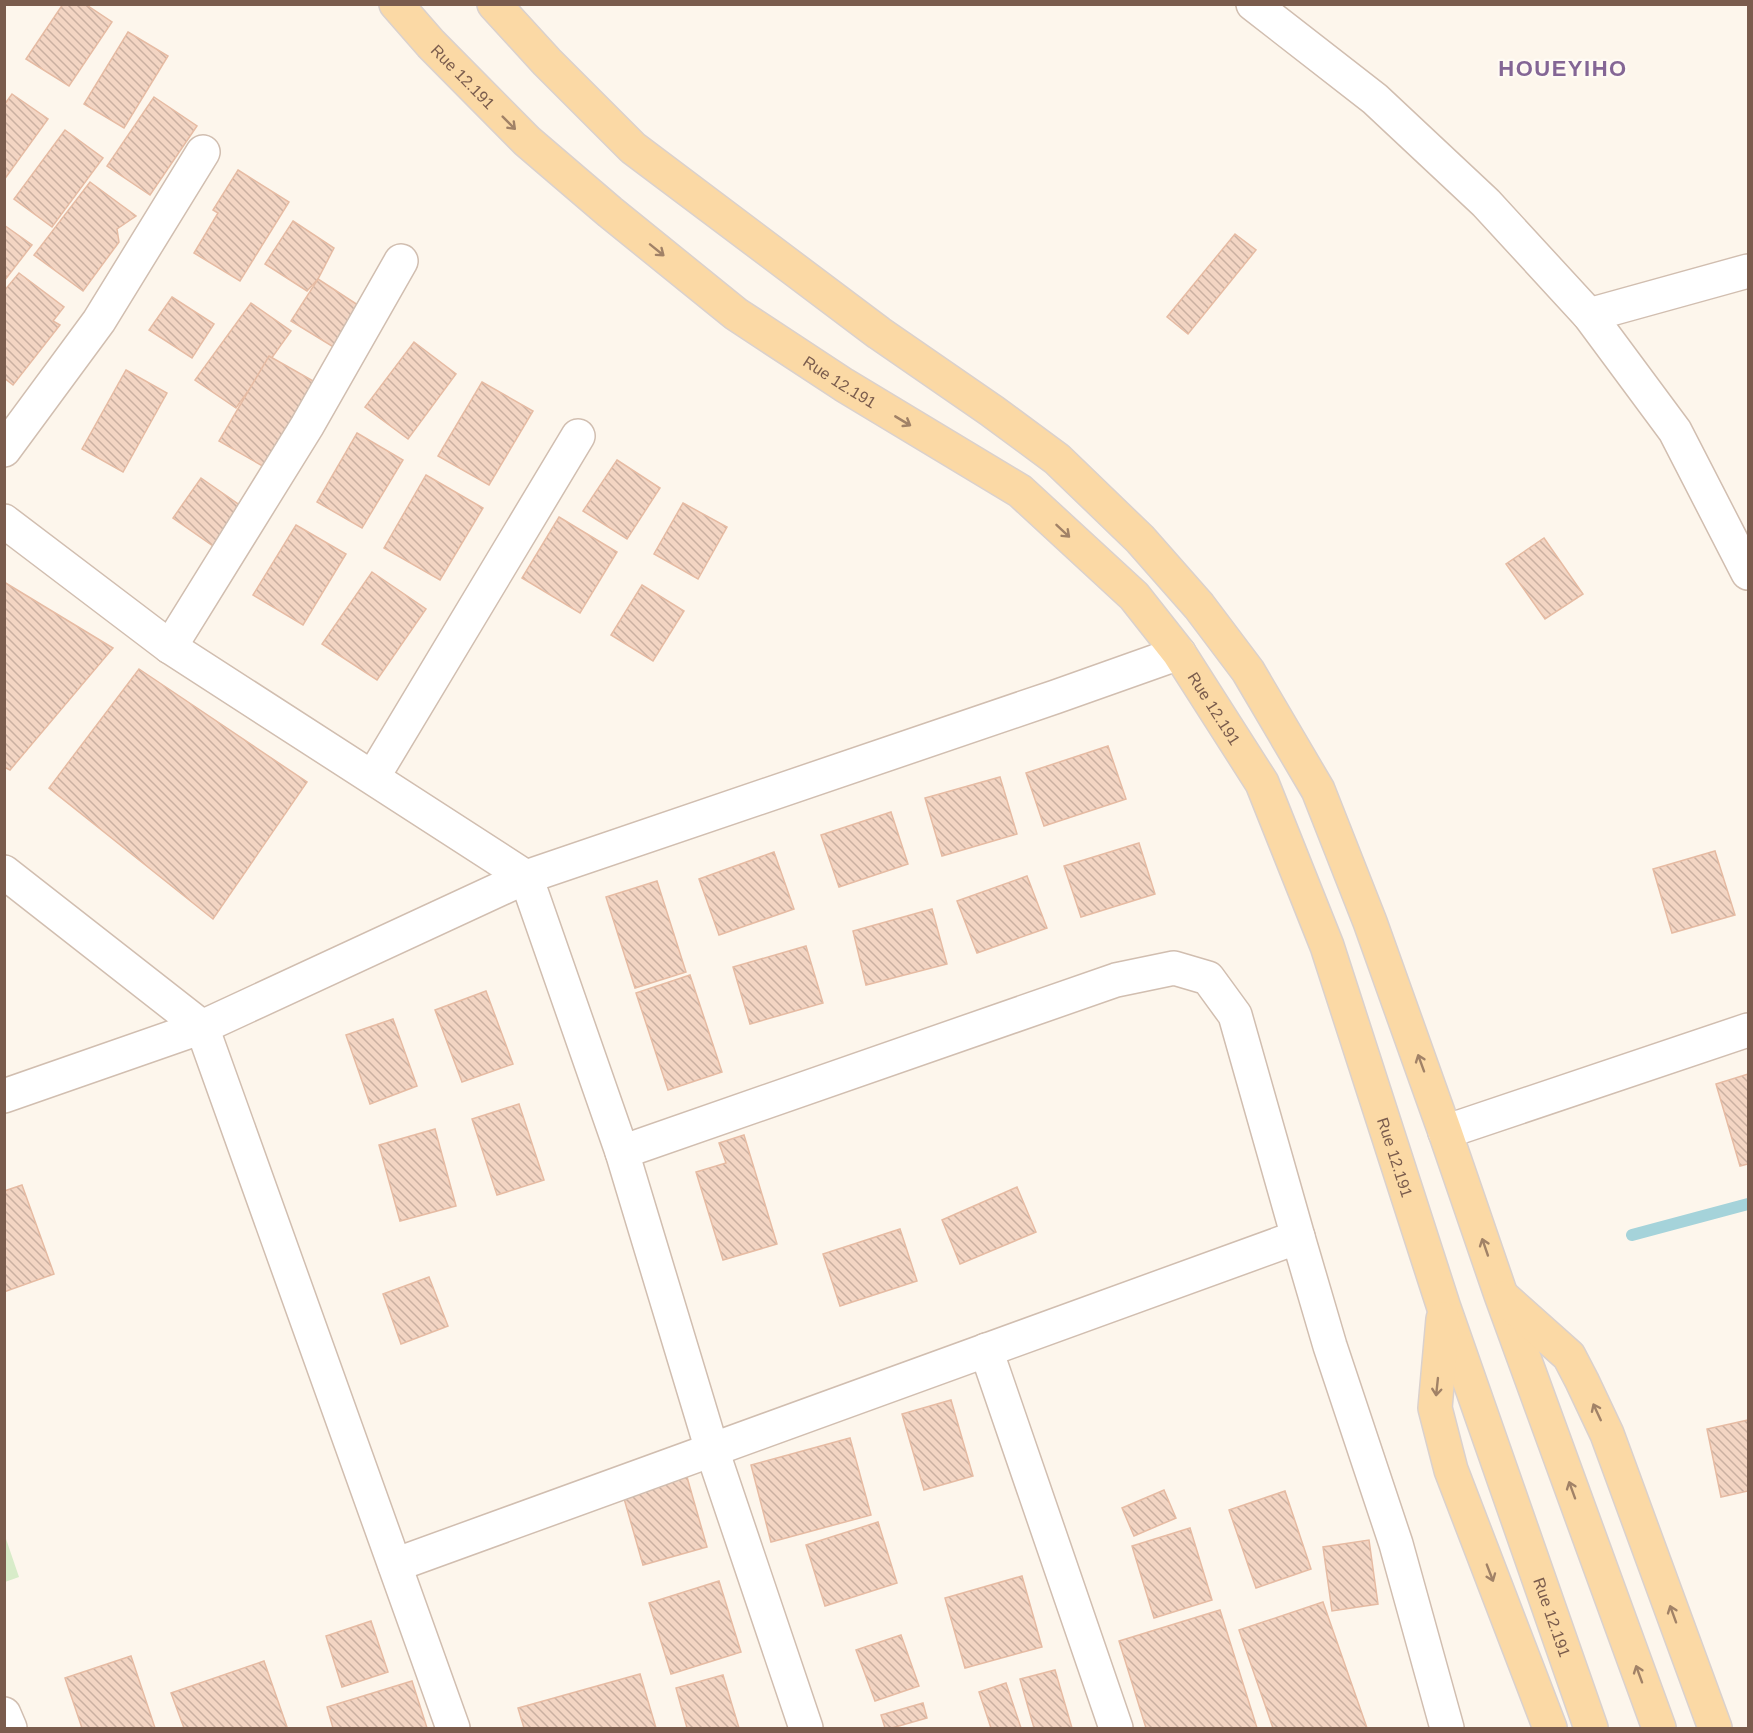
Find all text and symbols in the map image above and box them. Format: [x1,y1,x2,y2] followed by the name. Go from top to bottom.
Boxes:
[428,42,498,112] street label: Rue 12.191
[1498,56,1628,81] district label: HOUEYIHO
[501,115,516,130] one-way arrow
[649,243,664,257] one-way arrow
[800,353,879,411] street label: Rue 12.191
[894,415,911,427] one-way arrow
[1055,524,1070,538] one-way arrow
[1185,669,1243,748] street label: Rue 12.191
[1414,1054,1425,1073] one-way arrow
[1374,1115,1416,1200] street label: Rue 12.191
[1478,1239,1489,1257] one-way arrow
[1431,1377,1442,1397] one-way arrow
[1590,1404,1602,1422] one-way arrow
[1566,1481,1577,1500] one-way arrow
[1485,1563,1496,1582] one-way arrow
[1530,1575,1573,1659] street label: Rue 12.191
[1667,1606,1678,1624] one-way arrow
[1632,1665,1643,1683] one-way arrow

